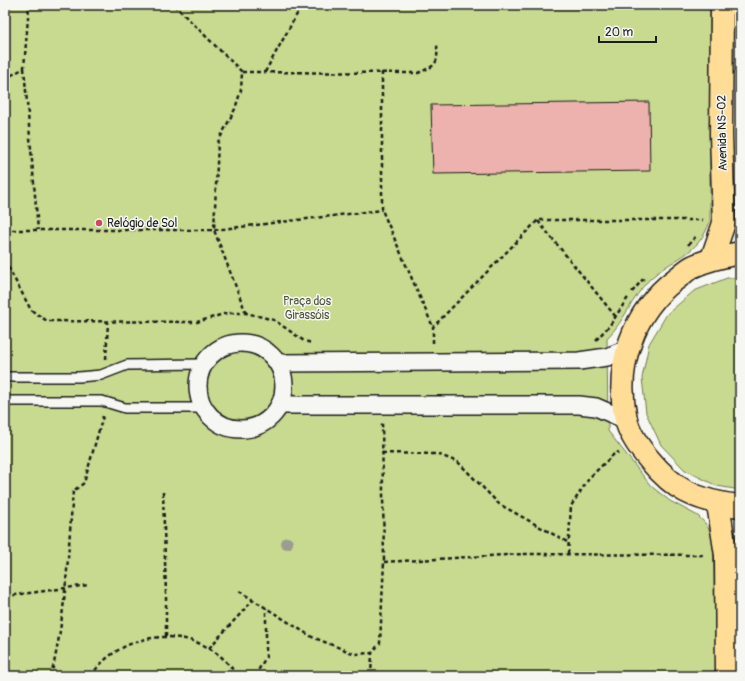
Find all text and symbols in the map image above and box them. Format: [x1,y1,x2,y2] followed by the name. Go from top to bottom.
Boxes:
[599,18,656,44] scale bar
[605,25,634,40] text: 20 m
[714,94,731,171] street label: Avenida NS-02
[107,216,177,231] place label: Relógio de Sol
[94,218,104,228] marker: Relógio de Sol
[283,294,332,323] park label: Praça dos Girassóis

